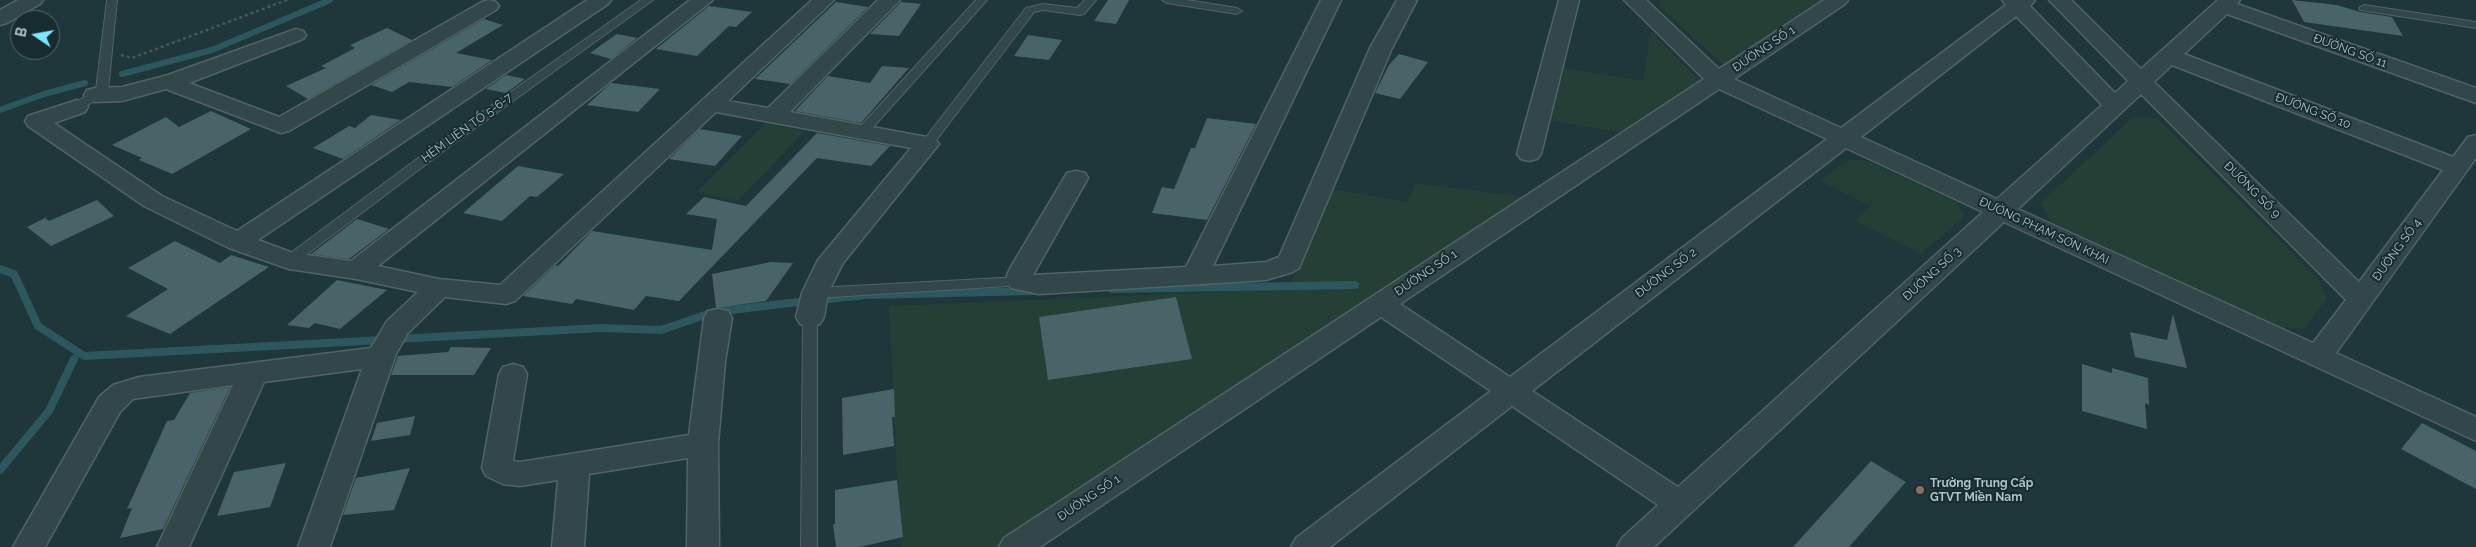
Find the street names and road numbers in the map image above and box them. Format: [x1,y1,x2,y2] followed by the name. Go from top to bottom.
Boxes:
[1730,23,1798,75] street label: ĐƯỜNG SỐ 1
[2311,31,2389,71] street label: ĐƯỜNG SỐ 11
[419,90,515,166] street label: HẺM LIÊN TỔ 5-6-7
[2273,90,2353,132] street label: ĐƯỜNG SỐ 10
[2221,159,2283,221] street label: ĐƯỜNG SỐ 9
[1977,194,2111,268] street label: ĐƯỜNG PHẠM SƠN KHAI
[2370,216,2424,284] street label: ĐƯỜNG SỐ 4
[1900,244,1964,304] street label: ĐƯỜNG SỐ 3
[1632,245,1700,301] street label: ĐƯỜNG SỐ 2
[1392,247,1460,299] street label: ĐƯỜNG SỐ 1
[1055,472,1123,524] street label: ĐƯỜNG SỐ 1

